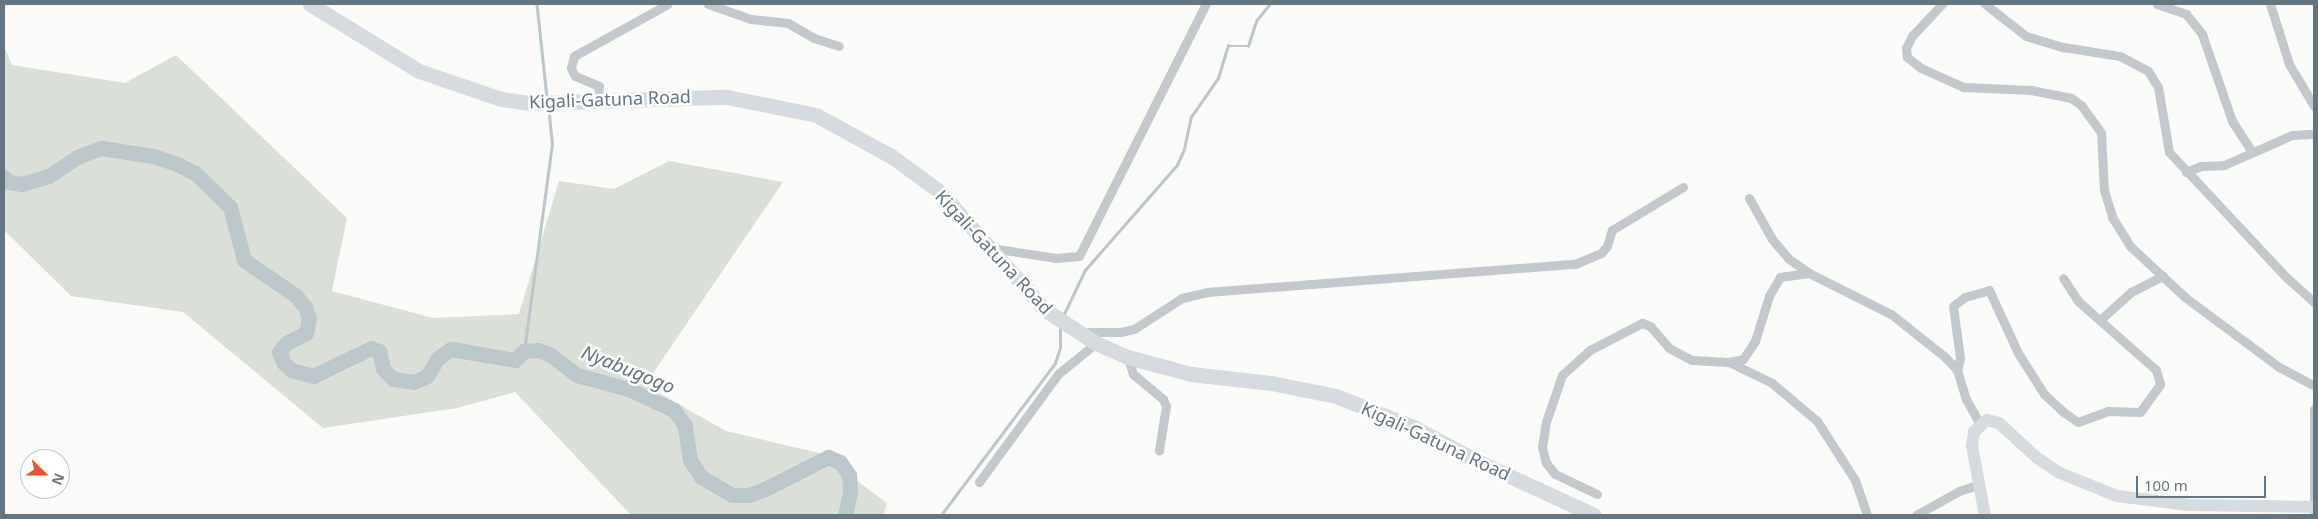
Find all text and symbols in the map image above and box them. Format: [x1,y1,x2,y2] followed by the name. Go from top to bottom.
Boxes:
[529,85,691,113] street label: Kigali-Gatuna Road
[931,185,1057,319] street label: Kigali-Gatuna Road
[578,341,678,399] water label: Nyabugogo
[1358,397,1514,485] street label: Kigali-Gatuna Road
[20,449,70,499] north arrow
[2138,466,2268,498] scale bar
[48,471,69,488] text: N
[2144,475,2188,495] text: 100 m

